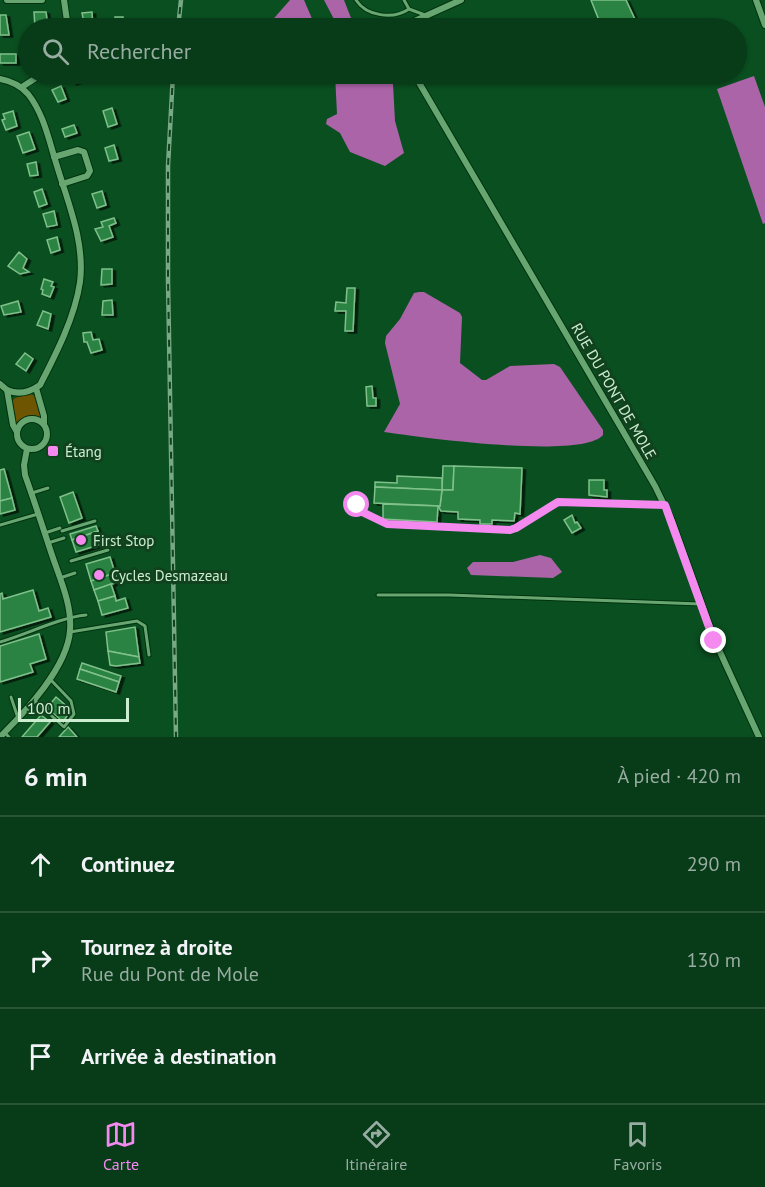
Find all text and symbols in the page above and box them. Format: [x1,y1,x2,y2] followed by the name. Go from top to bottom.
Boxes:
[18,18,747,84] search box
[39,35,72,68] icon: search
[87,37,191,65] text: Rechercher
[567,319,661,463] street label: RUE DU PONT DE MOLE
[65,442,102,461] place label: Étang
[46,444,60,458] marker: Étang
[343,491,369,517] route start
[93,531,154,550] place label: First Stop
[74,533,88,547] marker: First Stop
[111,566,228,585] place label: Cycles Desmazeau
[92,568,106,582] marker: Cycles Desmazeau
[700,627,726,653] route end
[18,695,129,722] scale bar
[27,698,70,718] text: 100 m
[24,760,87,793] text: 6 min
[617,763,741,789] text: À pied · 420 m
[24,848,57,881] icon: ahead
[81,850,175,878] text: Continuez
[687,851,741,877] text: 290 m
[81,933,233,961] text: Tournez à droite
[24,944,57,977] icon: right
[687,947,741,973] text: 130 m
[81,961,259,987] text: Rue du Pont de Mole
[24,1040,57,1073] icon: arrive
[81,1042,277,1070] text: Arrivée à destination
[103,1118,139,1174] tab: Carte
[345,1118,407,1174] tab: Itinéraire
[613,1118,662,1174] tab: Favoris

